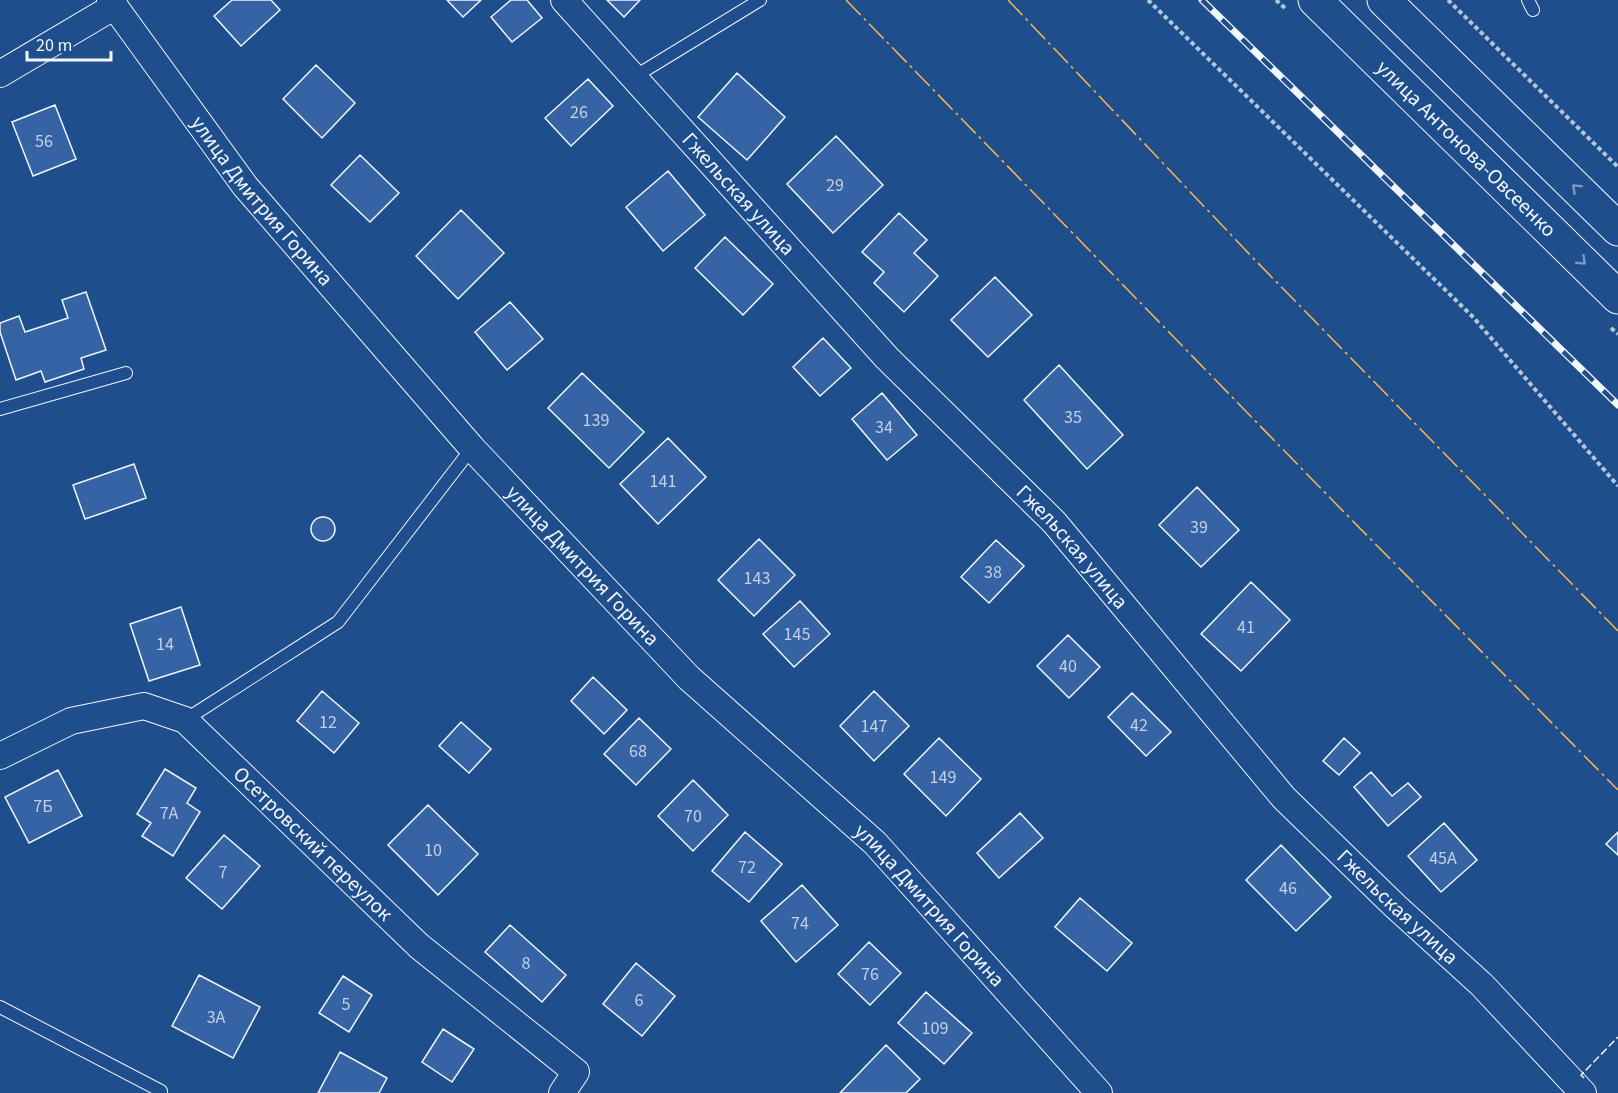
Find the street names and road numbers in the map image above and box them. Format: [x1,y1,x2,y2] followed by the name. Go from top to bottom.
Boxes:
[1369,53,1563,244] street label: улица Антонова-Овсеенко
[184,109,340,293] street label: улица Дмитрия Горина
[675,125,803,262] street label: Гжельская улица
[499,478,666,653] street label: улица Дмитрия Горина
[1009,478,1135,616] street label: Гжельская улица
[227,759,400,928] street label: Осетровский переулок
[848,816,1012,993] street label: улица Дмитрия Горина
[1330,842,1465,972] street label: Гжельская улица

